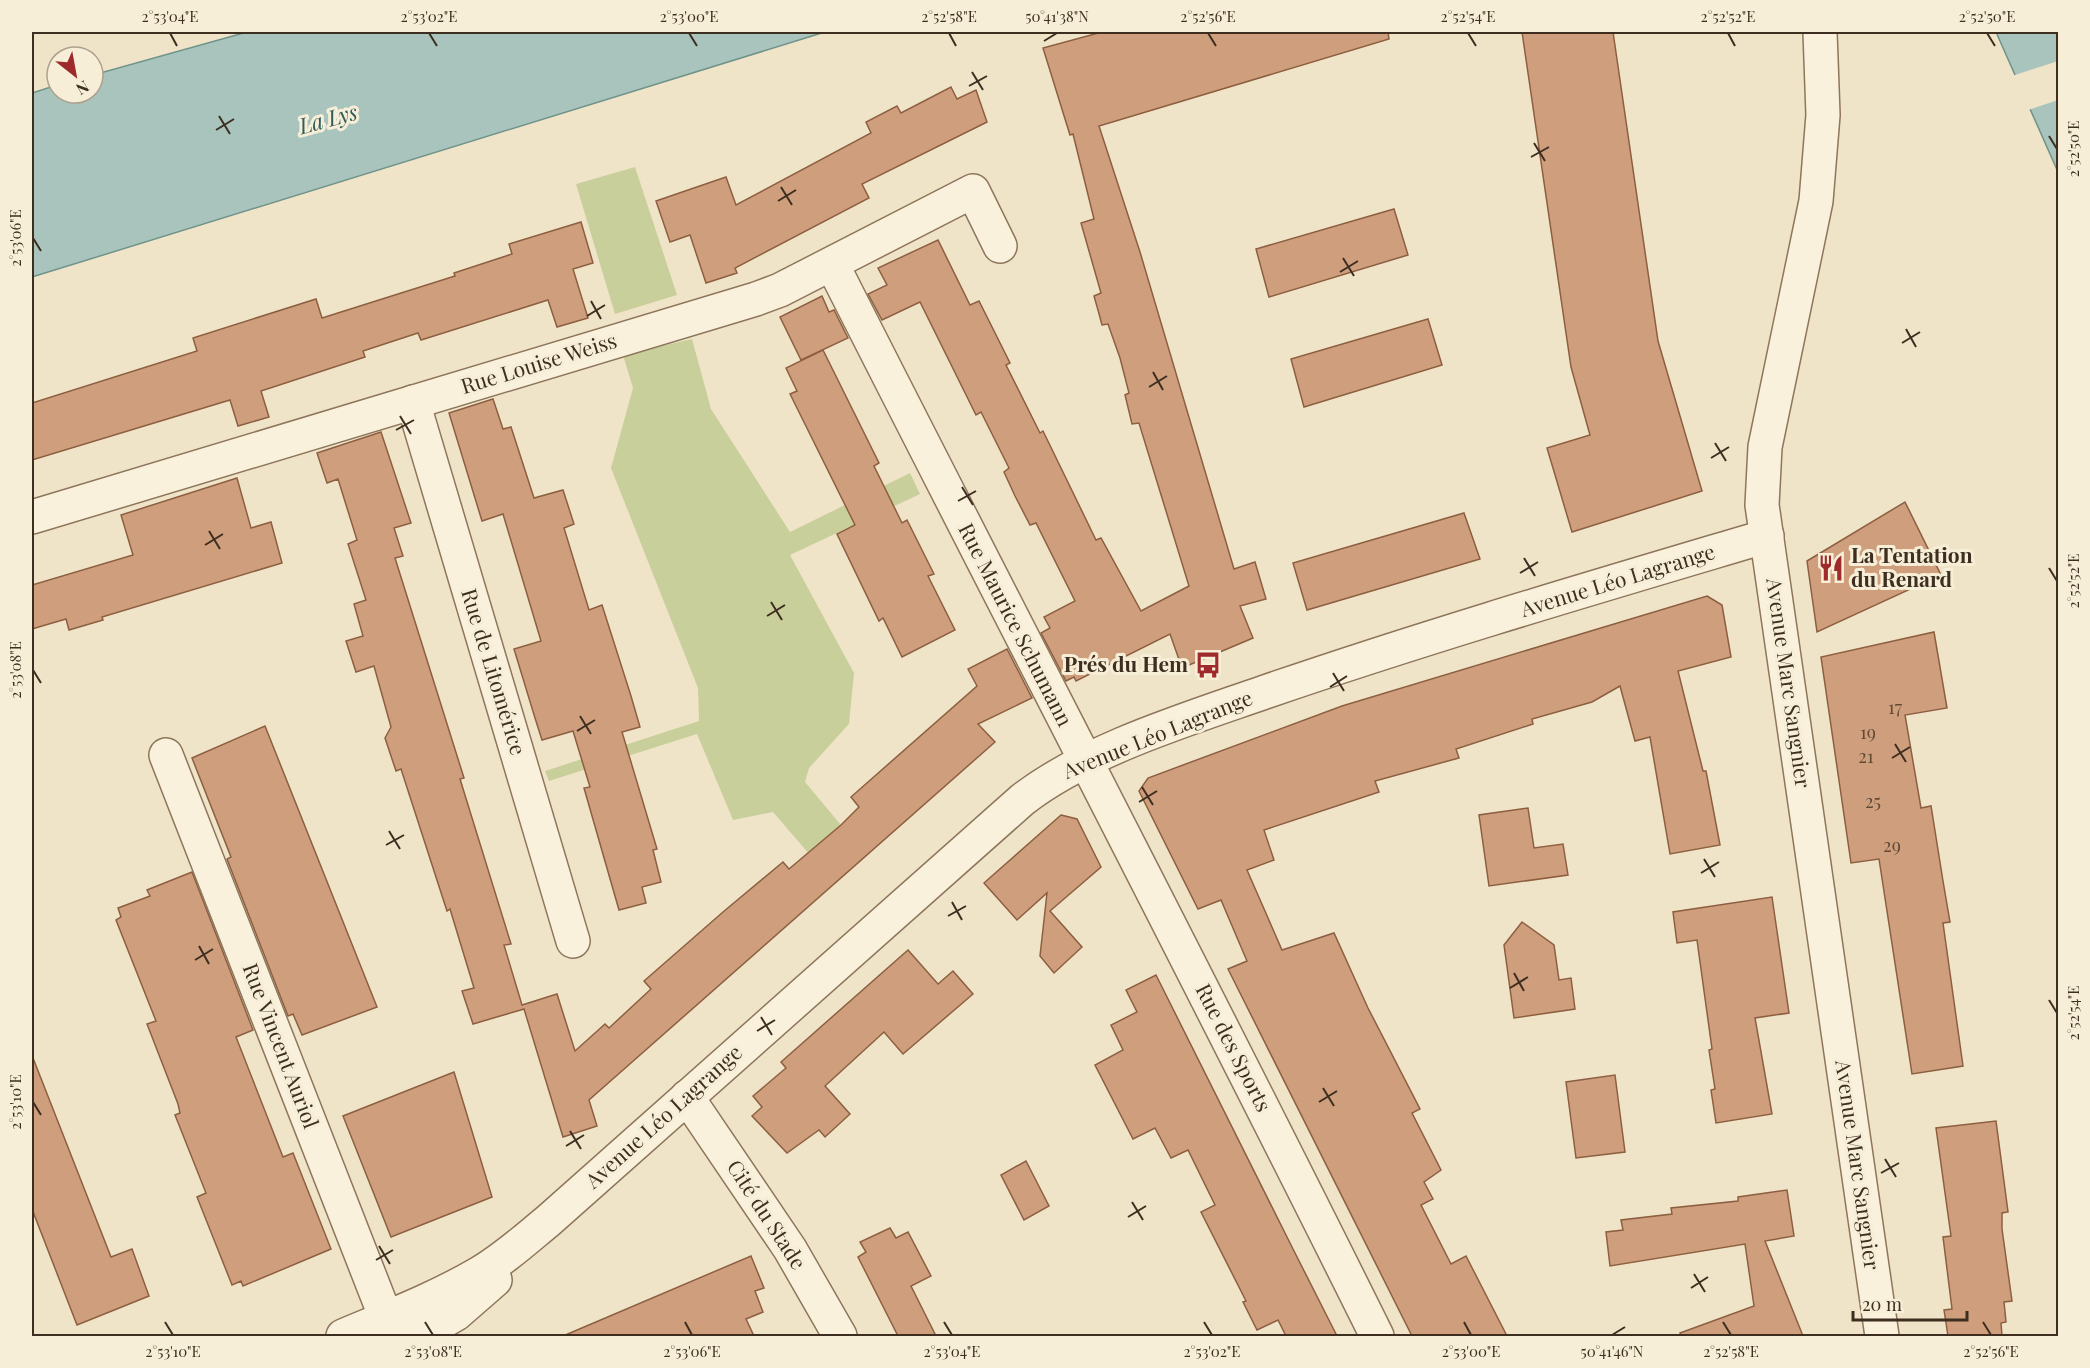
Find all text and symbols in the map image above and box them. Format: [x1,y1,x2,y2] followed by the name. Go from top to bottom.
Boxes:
[142,6,198,26] text: 2°53'04"E
[401,6,457,26] text: 2°53'02"E
[660,6,718,26] text: 2°53'00"E
[921,6,977,26] text: 2°52'58"E
[1025,6,1089,26] text: 50°41'38"N
[1180,6,1236,26] text: 2°52'56"E
[1441,6,1495,26] text: 2°52'54"E
[1701,6,1755,26] text: 2°52'52"E
[1959,6,2015,26] text: 2°52'50"E
[45,45,105,105] north arrow
[72,76,93,100] text: N
[294,96,361,140] water label: La Lys
[2063,121,2083,177] text: 2°52'50"E
[5,209,25,267] text: 2°53'06"E
[457,325,620,399] street label: Rue Louise Weiss
[953,518,1080,731] street label: Rue Maurice Schumann
[1516,536,1718,622] street label: Avenue Léo Lagrange
[1851,540,1973,592] place label: La Tentation du Renard
[1816,553,1846,583] restaurant icon: La Tentation du Renard
[2063,554,2083,608] text: 2°52'52"E
[1761,575,1819,790] street label: Avenue Marc Sangnier
[456,585,534,758] street label: Rue de Litomérice
[5,641,25,699] text: 2°53'08"E
[1064,649,1188,677] place label: Prés du Hem
[1193,650,1223,680] bus stop icon: Prés du Hem
[1058,682,1256,784] street label: Avenue Léo Lagrange
[1888,695,1903,719] house number: 17
[1860,720,1876,744] house number: 19
[1858,744,1874,768] house number: 21
[1865,789,1881,813] house number: 25
[1883,833,1901,857] house number: 29
[237,959,326,1132] street label: Rue Vincent Auriol
[1190,978,1279,1116] street label: Rue des Sports
[2063,986,2083,1040] text: 2°52'54"E
[578,1038,747,1194] street label: Avenue Léo Lagrange
[1830,1057,1888,1272] street label: Avenue Marc Sangnier
[5,1074,25,1130] text: 2°53'10"E
[722,1154,814,1274] street label: Cité du Stade
[1853,1284,1967,1322] scale bar
[1862,1292,1902,1316] text: 20 m
[145,1341,201,1361] text: 2°53'10"E
[404,1341,462,1361] text: 2°53'08"E
[663,1341,721,1361] text: 2°53'06"E
[924,1341,980,1361] text: 2°53'04"E
[1184,1341,1240,1361] text: 2°53'02"E
[1442,1341,1500,1361] text: 2°53'00"E
[1581,1341,1644,1361] text: 50°41'46"N
[1703,1341,1759,1361] text: 2°52'58"E
[1963,1341,2019,1361] text: 2°52'56"E

